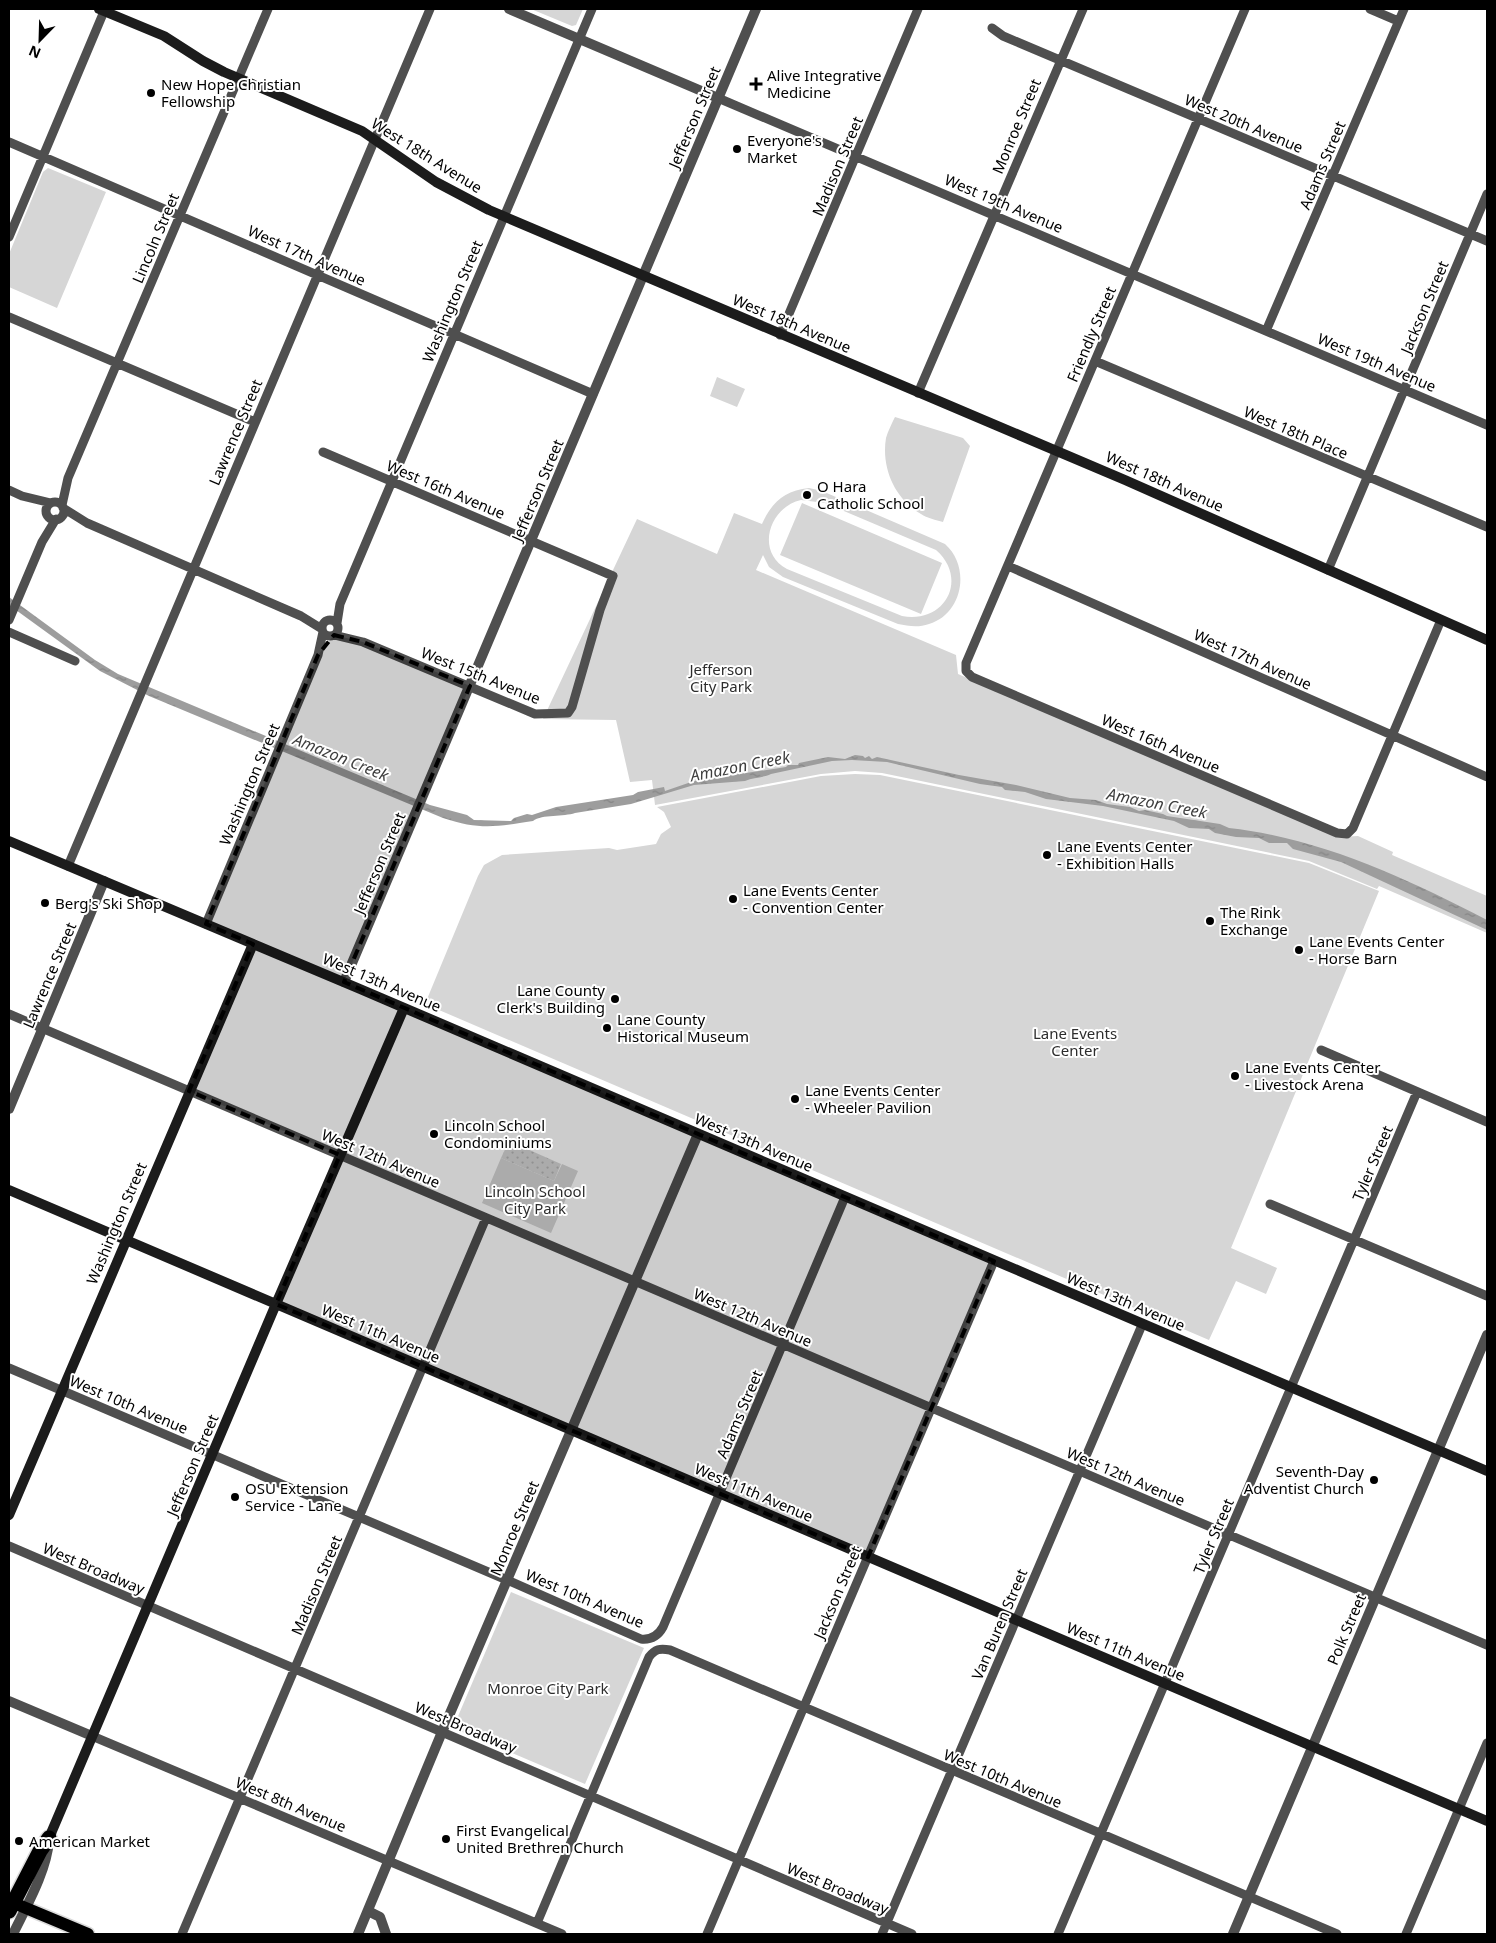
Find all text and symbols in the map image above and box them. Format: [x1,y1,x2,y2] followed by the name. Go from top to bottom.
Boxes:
[15,15,65,65] north arrow
[26,41,44,63] text: N
[663,62,725,173] street label: Jefferson Street
[767,65,881,102] place label: Alive Integrative Medicine
[161,74,301,111] place label: New Hope Christian Fellowship
[987,75,1045,176] street label: Monroe Street
[749,77,763,91] marker: Alive Integrative Medicine
[145,87,157,99] marker: New Hope Christian Fellowship
[1182,89,1306,157] street label: West 20th Avenue
[368,113,486,197] street label: West 18th Avenue
[807,113,867,219] street label: Madison Street
[1294,117,1350,212] street label: Adams Street
[747,130,822,167] place label: Everyone's Market
[731,143,743,155] marker: Everyone's Market
[942,169,1066,237] street label: West 19th Avenue
[127,189,183,286] street label: Lincoln Street
[245,220,369,290] street label: West 17th Avenue
[417,237,487,365] street label: Washington Street
[1395,257,1453,358] street label: Jackson Street
[1062,283,1120,385] street label: Friendly Street
[730,289,854,357] street label: West 18th Avenue
[1315,328,1439,396] street label: West 19th Avenue
[204,375,267,488] street label: Lawrence Street
[1241,401,1351,463] street label: West 18th Place
[506,435,568,546] street label: Jefferson Street
[1103,446,1227,516] street label: West 18th Avenue
[384,455,508,523] street label: West 16th Avenue
[817,476,924,513] place label: O Hara Catholic School
[801,489,813,501] marker: O Hara Catholic School
[1191,624,1315,694] street label: West 17th Avenue
[418,642,544,708] street label: West 15th Avenue
[687,659,753,696] park label: Jefferson City Park
[1099,709,1223,777] street label: West 16th Avenue
[214,720,284,848] street label: Washington Street
[289,728,393,787] water label: Amazon Creek
[687,745,793,787] water label: Amazon Creek
[1104,782,1210,824] water label: Amazon Creek
[348,808,410,919] street label: Jefferson Street
[1057,836,1192,873] place label: Lane Events Center - Exhibition Halls
[1041,849,1053,861] marker: Lane Events Center - Exhibition Halls
[743,880,884,917] place label: Lane Events Center - Convention Center
[55,893,162,913] place label: Berg's Ski Shop
[727,893,739,905] marker: Lane Events Center - Convention Center
[39,897,51,909] marker: Berg's Ski Shop
[1220,902,1288,939] place label: The Rink Exchange
[1204,915,1216,927] marker: The Rink Exchange
[18,918,81,1031] street label: Lawrence Street
[1309,931,1444,968] place label: Lane Events Center - Horse Barn
[1293,944,1305,956] marker: Lane Events Center - Horse Barn
[320,948,444,1016] street label: West 13th Avenue
[497,980,605,1017] place label: Lane County Clerk's Building
[609,993,621,1005] marker: Lane County Clerk's Building
[617,1009,749,1046] place label: Lane County Historical Museum
[601,1022,613,1034] marker: Lane County Historical Museum
[1033,1023,1117,1060] park label: Lane Events Center
[1245,1057,1380,1094] place label: Lane Events Center - Livestock Arena
[1229,1070,1241,1082] marker: Lane Events Center - Livestock Arena
[805,1080,940,1117] place label: Lane Events Center - Wheeler Pavilion
[789,1093,801,1105] marker: Lane Events Center - Wheeler Pavilion
[692,1108,816,1176] street label: West 13th Avenue
[444,1115,552,1152] place label: Lincoln School Condominiums
[1347,1122,1397,1204] street label: Tyler Street
[319,1124,443,1192] street label: West 12th Avenue
[428,1128,440,1140] marker: Lincoln School Condominiums
[81,1159,151,1287] street label: Washington Street
[484,1181,586,1218] park label: Lincoln School City Park
[1064,1267,1188,1335] street label: West 13th Avenue
[691,1283,815,1351] street label: West 12th Avenue
[319,1299,443,1367] street label: West 11th Avenue
[711,1366,767,1461] street label: Adams Street
[67,1370,191,1438] street label: West 10th Avenue
[161,1410,223,1521] street label: Jefferson Street
[1064,1442,1188,1510] street label: West 12th Avenue
[692,1458,816,1526] street label: West 11th Avenue
[1244,1461,1364,1498] place label: Seventh-Day Adventist Church
[1368,1474,1380,1486] marker: Seventh-Day Adventist Church
[485,1477,543,1578] street label: Monroe Street
[245,1478,349,1515] place label: OSU Extension Service - Lane
[229,1491,241,1503] marker: OSU Extension Service - Lane
[1188,1495,1238,1577] street label: Tyler Street
[286,1532,346,1638] street label: Madison Street
[40,1538,148,1599] street label: West Broadway
[808,1542,866,1643] street label: Jackson Street
[523,1564,647,1632] street label: West 10th Avenue
[967,1565,1032,1683] street label: Van Buren Street
[1322,1590,1370,1668] street label: Polk Street
[1064,1617,1188,1685] street label: West 11th Avenue
[487,1678,609,1698] park label: Monroe City Park
[412,1697,520,1758] street label: West Broadway
[941,1744,1065,1812] street label: West 10th Avenue
[233,1772,349,1836] street label: West 8th Avenue
[456,1820,624,1857] place label: First Evangelical United Brethren Church
[29,1831,151,1851] place label: American Market
[440,1833,452,1845] marker: First Evangelical United Brethren Church
[13,1835,25,1847] marker: American Market
[784,1858,892,1919] street label: West Broadway

